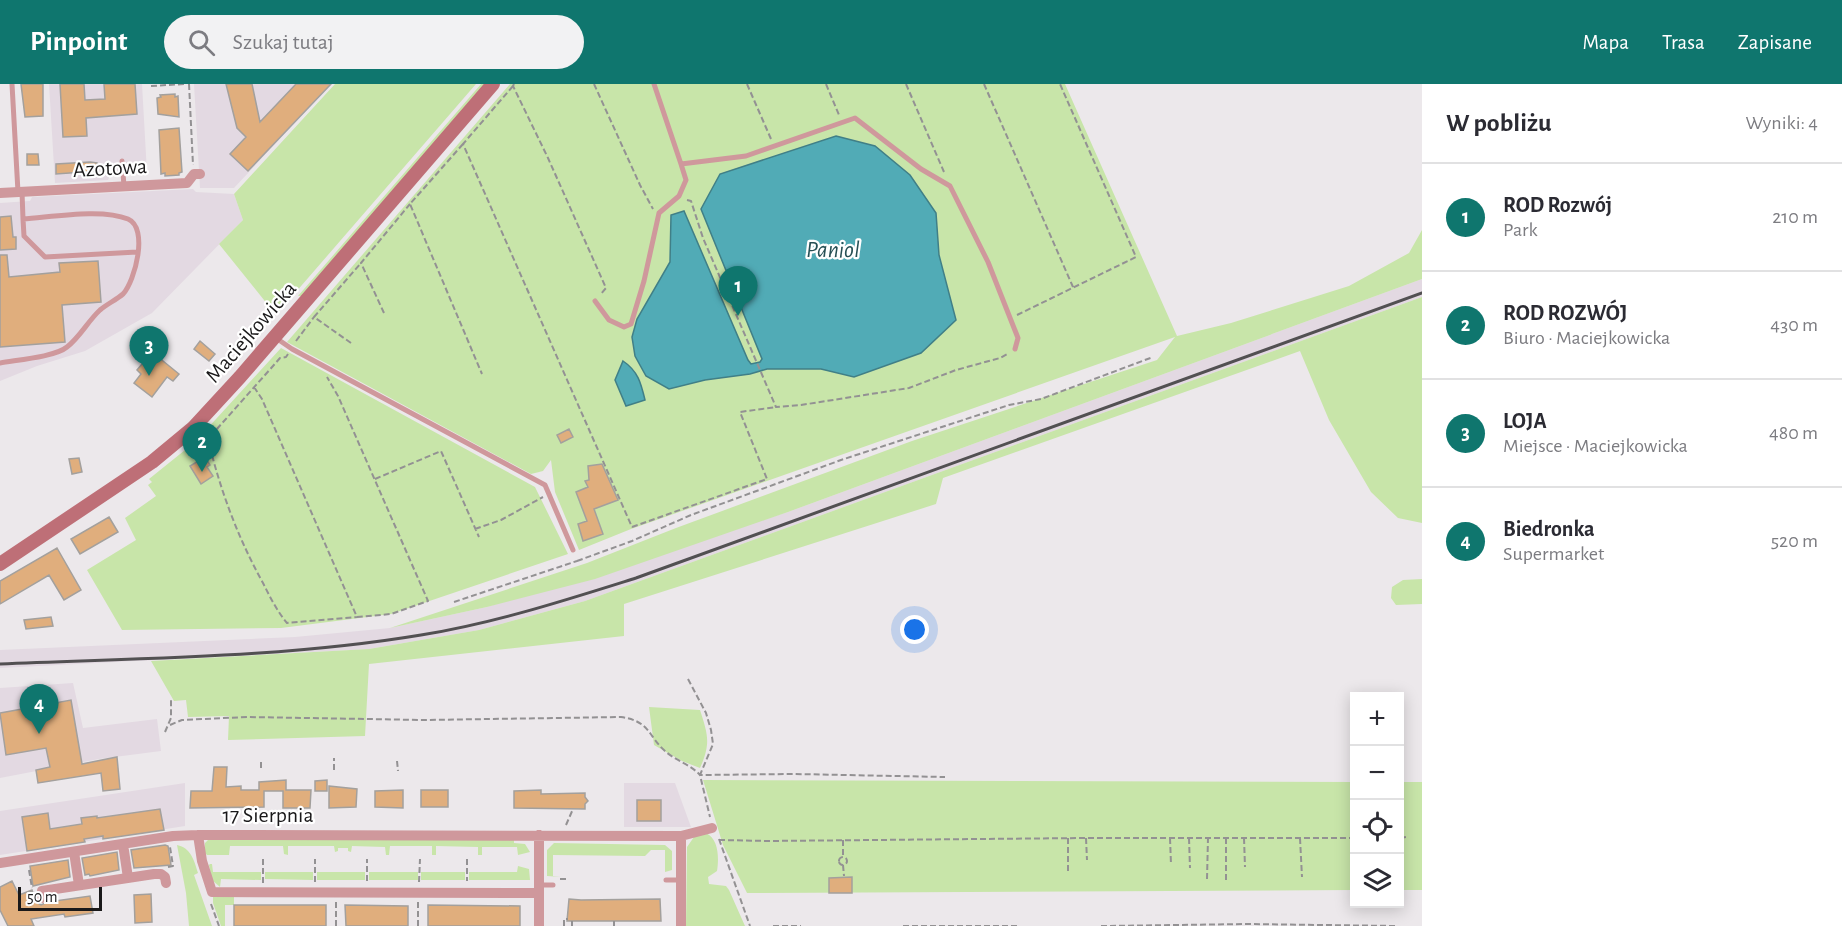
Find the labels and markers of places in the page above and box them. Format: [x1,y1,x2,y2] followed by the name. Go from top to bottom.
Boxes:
[718,266,758,316] pin: 1
[130,326,168,376] pin: 3
[182,422,222,472] pin: 2
[20,684,58,734] pin: 4

